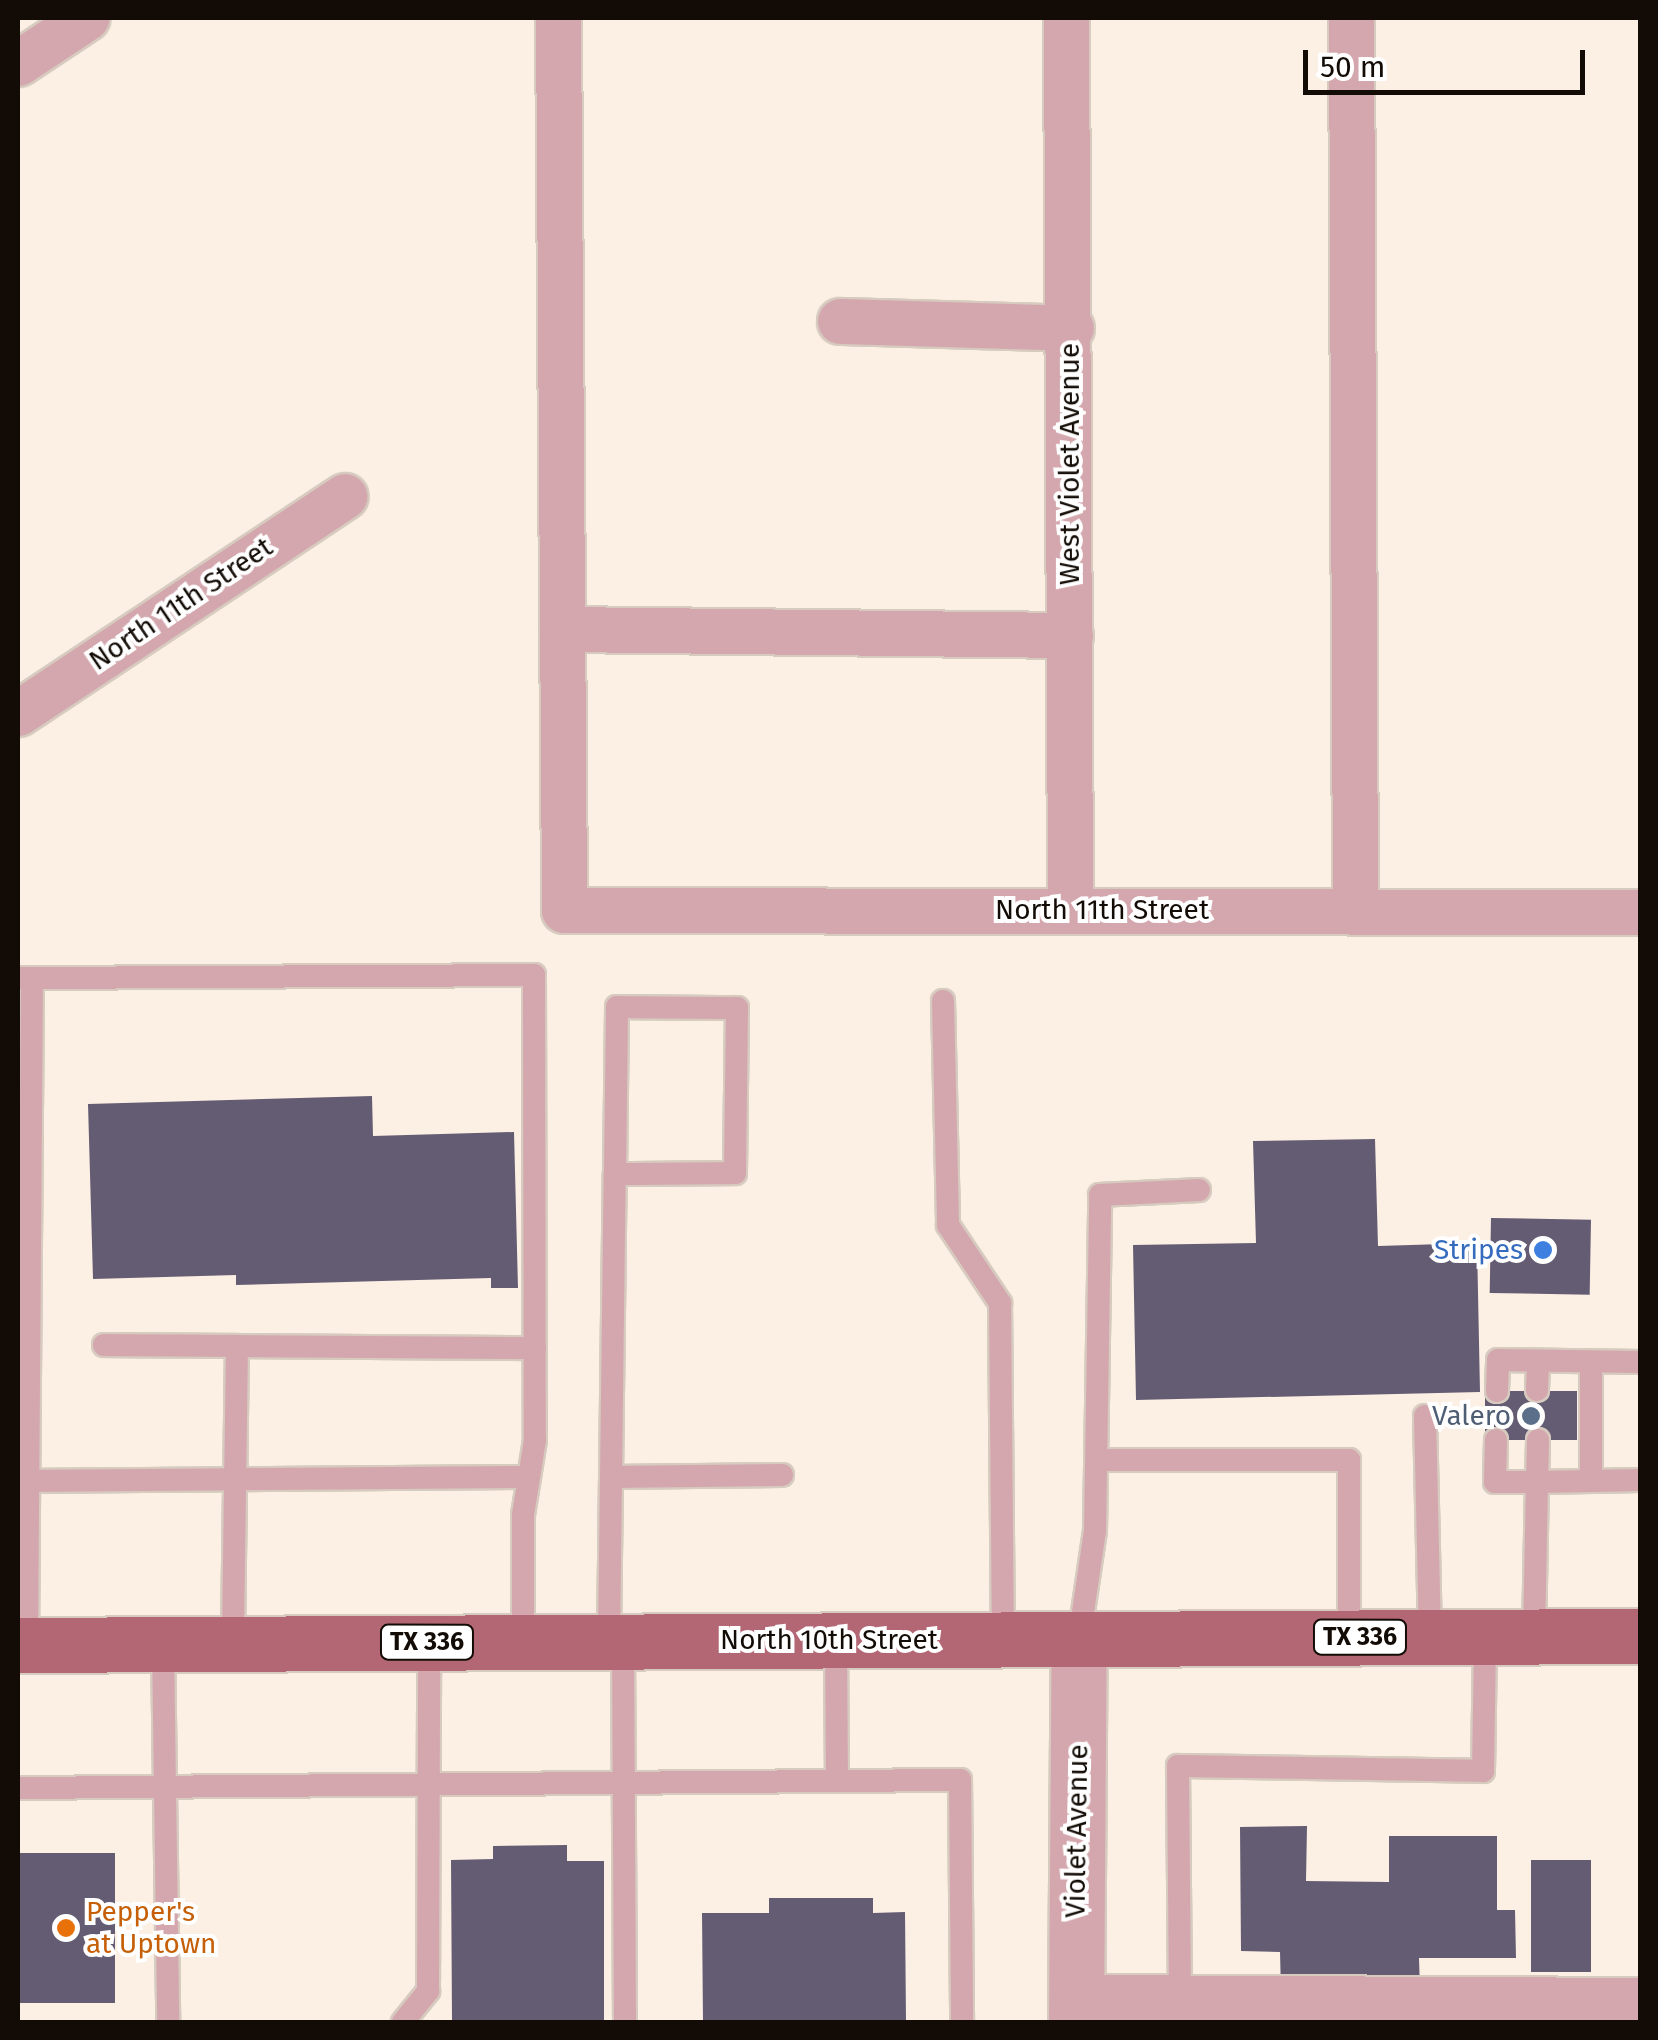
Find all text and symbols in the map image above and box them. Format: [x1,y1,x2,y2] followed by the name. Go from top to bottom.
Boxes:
[1308,30,1590,92] scale bar
[1320,49,1385,85] text: 50 m
[1053,343,1087,585] street label: West Violet Avenue
[83,530,279,678] street label: North 11th Street
[995,893,1209,927] street label: North 11th Street
[1434,1233,1523,1267] place label: Stripes
[1532,1239,1554,1261] marker: Stripes
[1432,1399,1511,1433] place label: Valero
[1520,1405,1542,1427] marker: Valero
[1312,1617,1408,1657] road number: TX 336
[380,1622,474,1662] road number: TX 336
[720,1623,938,1657] street label: North 10th Street
[1059,1744,1095,1918] street label: Violet Avenue
[86,1895,216,1961] place label: Pepper's at Uptown
[55,1917,77,1939] marker: Pepper's at Uptown

